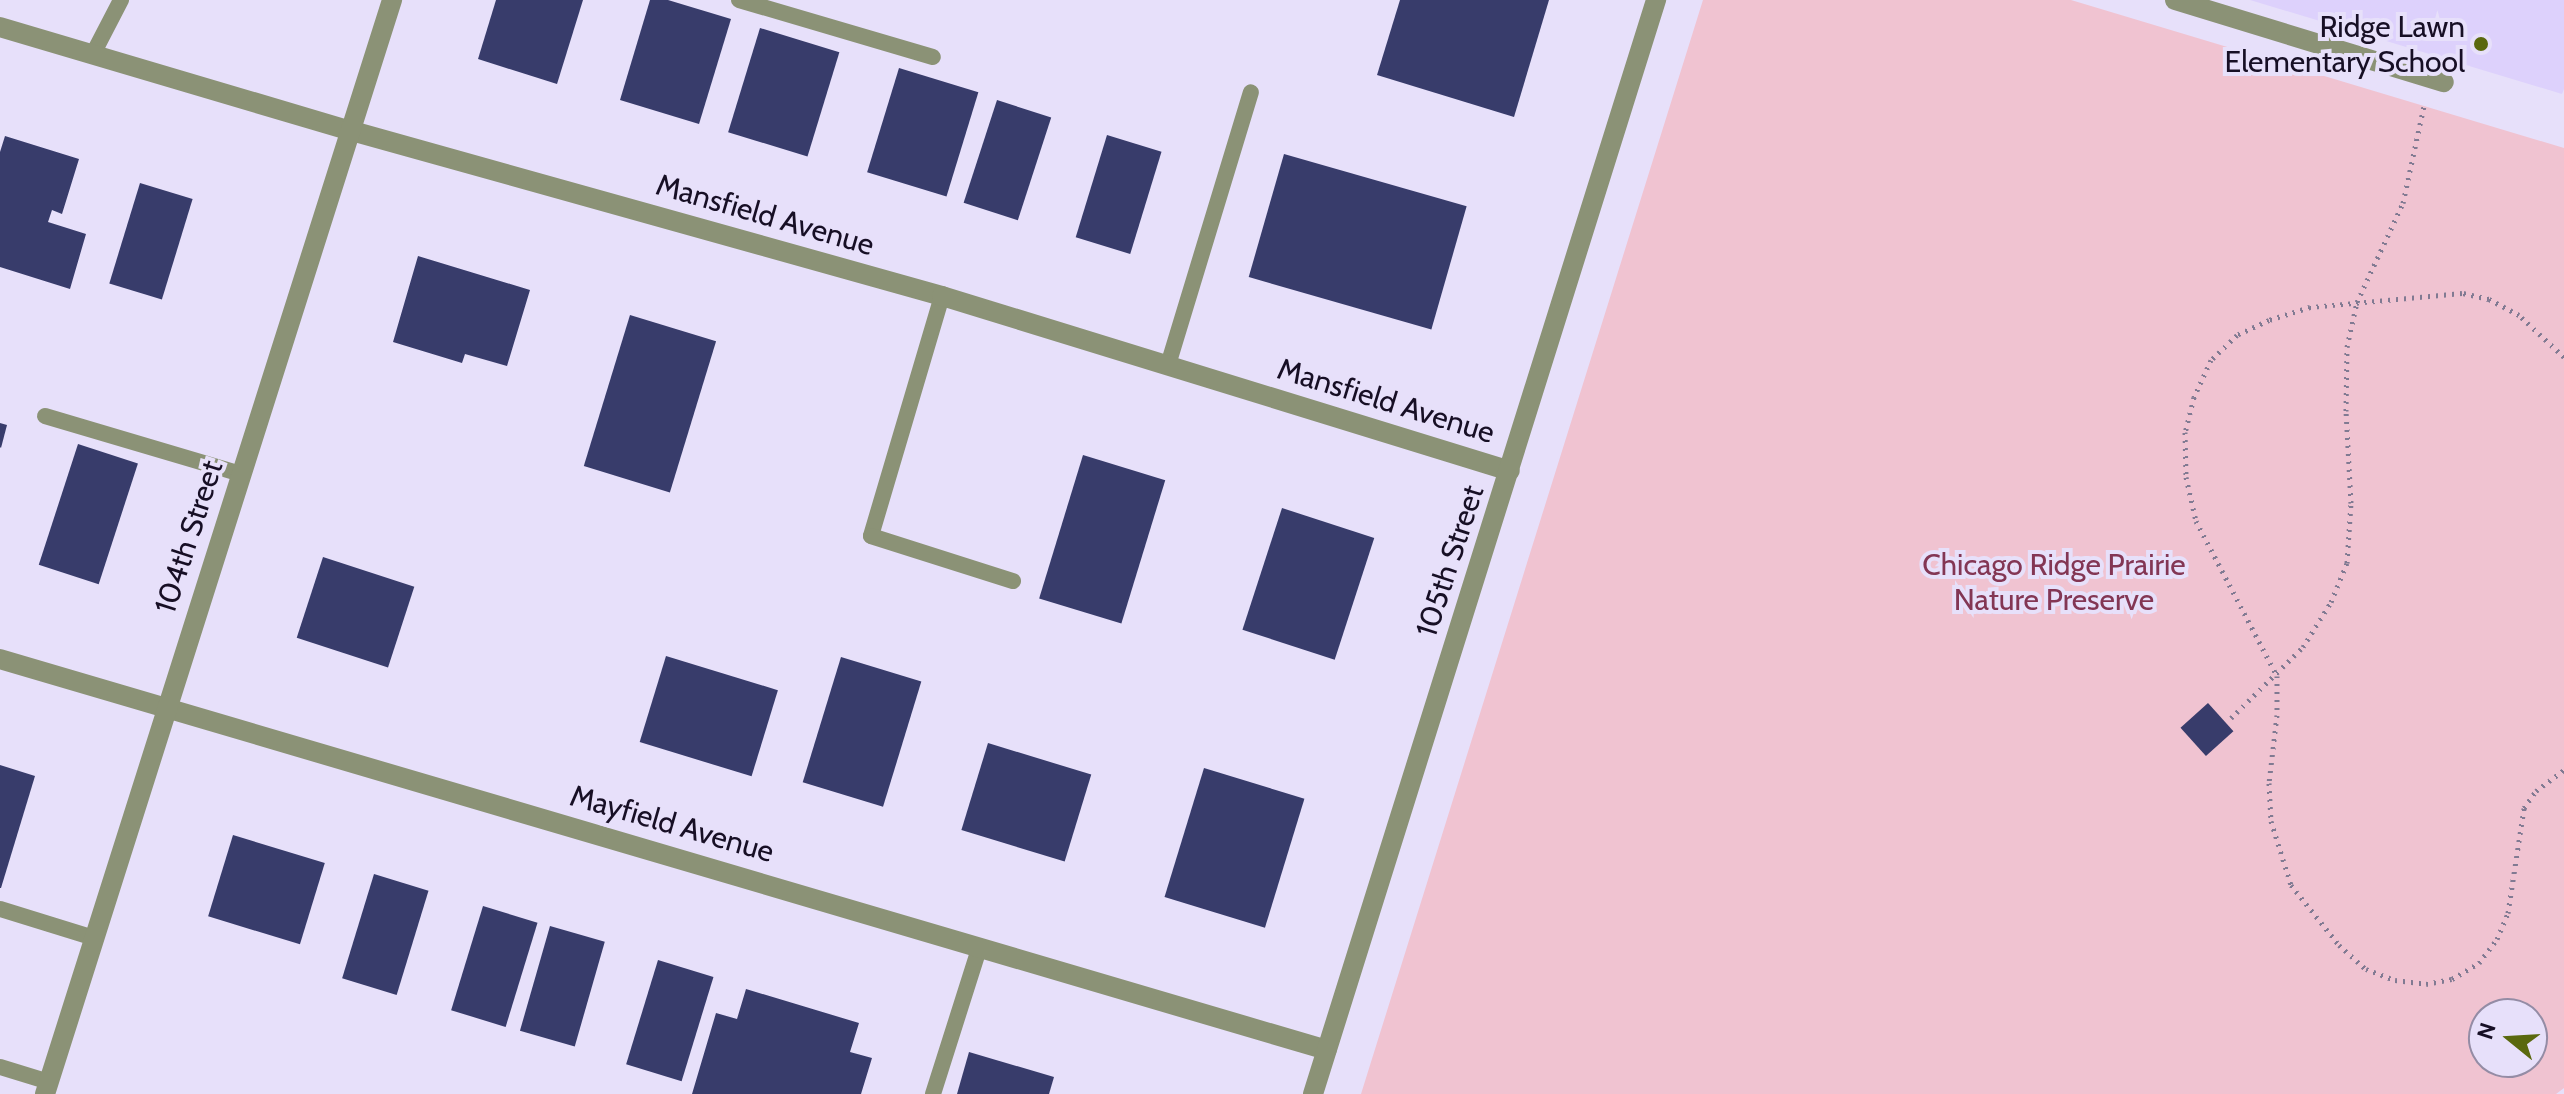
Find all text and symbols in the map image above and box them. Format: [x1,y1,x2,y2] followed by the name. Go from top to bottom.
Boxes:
[2225,9,2465,80] place label: Ridge Lawn Elementary School
[2472,35,2490,53] marker: Ridge Lawn Elementary School
[652,167,878,263] street label: Mansfield Avenue
[1273,351,1499,451] street label: Mansfield Avenue
[147,456,231,618] street label: 104th Street
[1409,481,1491,641] street label: 105th Street
[1922,547,2186,618] park label: Chicago Ridge Prairie Nature Preserve
[566,778,778,870] street label: Mayfield Avenue
[2468,998,2548,1078] north arrow
[2471,1019,2502,1043] text: N

